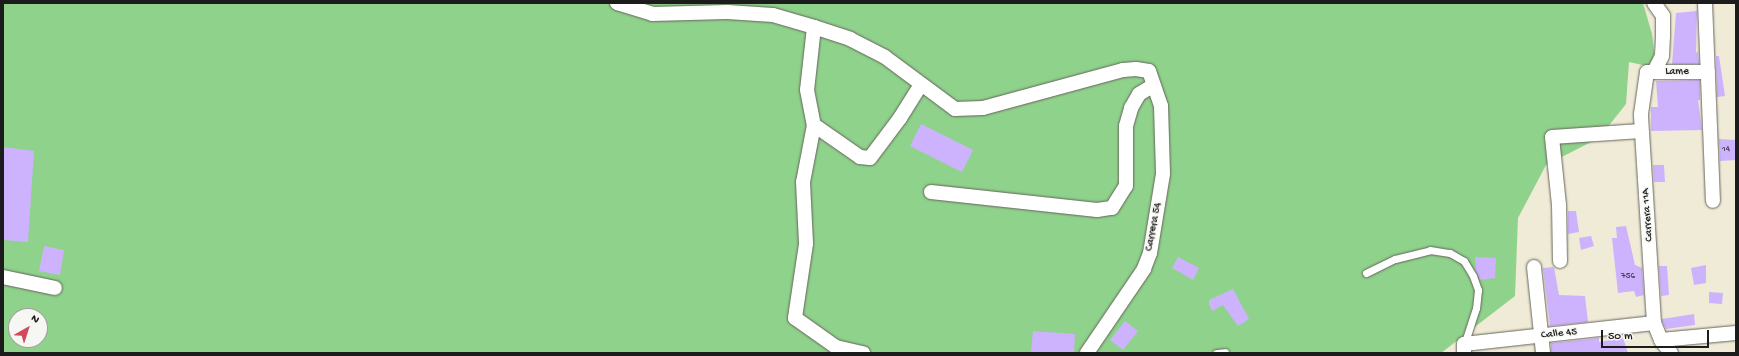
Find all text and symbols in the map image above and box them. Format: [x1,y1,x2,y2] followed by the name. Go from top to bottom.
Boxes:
[1665,65,1689,79] street label: Lame
[1722,145,1730,155] house number: 14
[1640,188,1656,242] street label: Carrera 11A
[1143,202,1165,252] street label: Carrera 54
[1621,272,1635,282] house number: 756
[8,308,48,348] north arrow
[28,313,41,326] text: N
[1603,322,1711,348] scale bar
[1540,326,1578,342] street label: Calle 45
[1608,330,1633,344] text: 50 m

